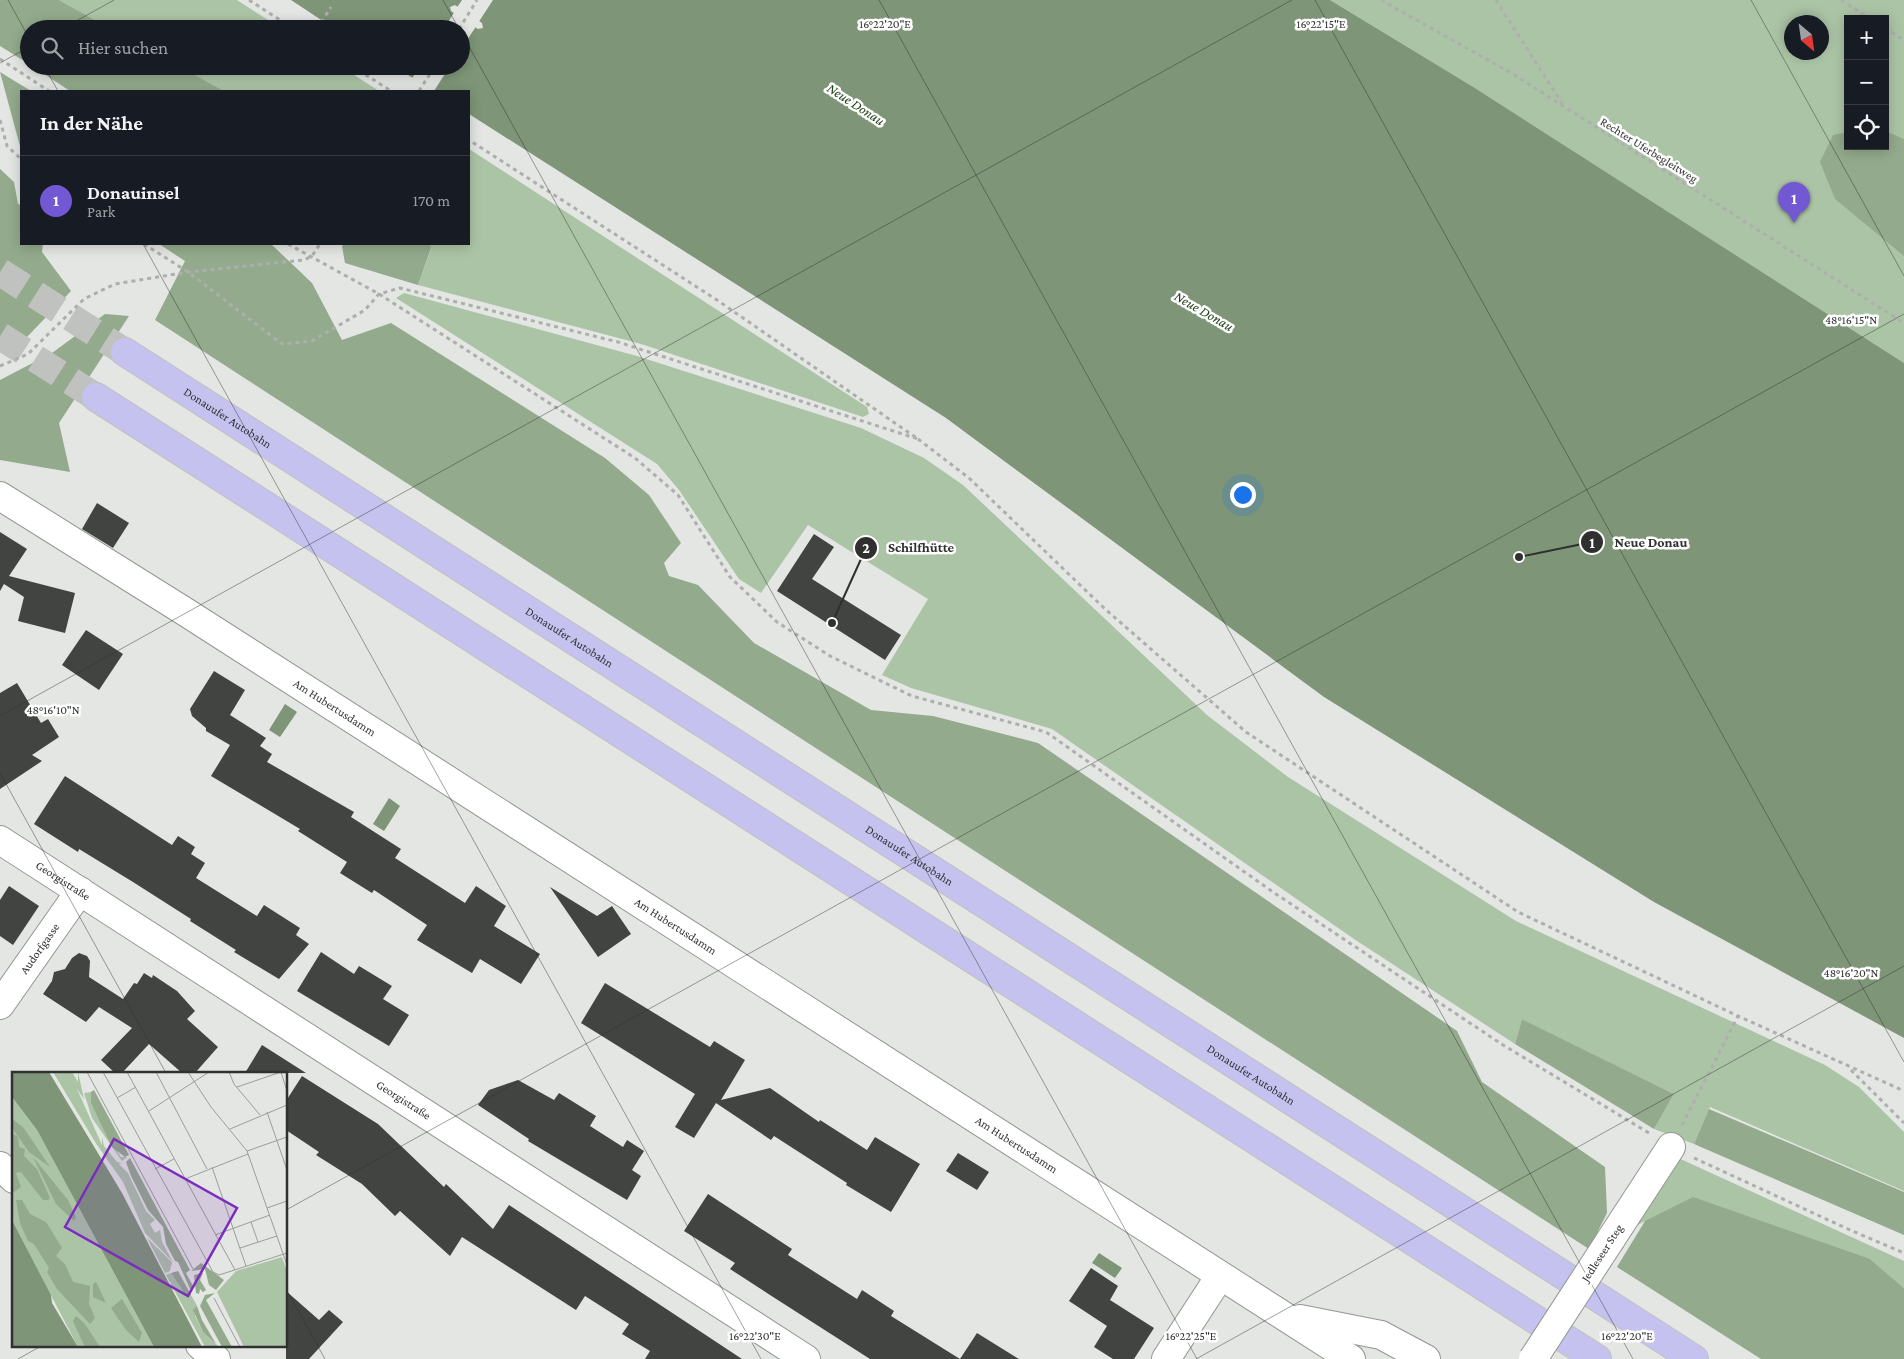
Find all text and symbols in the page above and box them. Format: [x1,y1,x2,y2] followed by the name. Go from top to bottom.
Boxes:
[1784,15,1829,60] north arrow
[1844,15,1889,150] map controls
[1844,15,1889,60] button: +
[859,17,911,31] text: 16°22'20"E
[1296,17,1346,31] text: 16°22'15"E
[20,20,470,75] search box
[38,34,66,62] icon: search
[78,37,168,58] text: Hier suchen
[1844,60,1889,105] button: −
[824,80,888,128] water label: Neue Donau
[1844,105,1889,150] button: locate
[40,111,143,135] text: In der Nähe
[1598,114,1700,186] street label: Rechter Uferbegleitweg
[87,182,179,203] text: Donauinsel
[1778,182,1810,223] pin: 1
[53,192,59,209] text: 1
[413,192,450,209] text: 170 m
[87,203,115,220] text: Park
[1172,288,1236,334] water label: Neue Donau
[1825,313,1877,327] text: 48°16'15"N
[181,385,275,452] street label: Donauufer Autobahn
[1230,482,1256,508] your location
[1579,528,1697,557] callout: Neue Donau
[853,533,965,562] callout: Schilfhütte
[1615,534,1687,550] text: Neue Donau
[1589,535,1595,551] text: 1
[888,539,955,555] text: Schilfhütte
[862,540,870,556] text: 2
[523,604,616,671] street label: Donauufer Autobahn
[291,676,379,739] street label: Am Hubertusdamm
[26,703,80,717] text: 48°16'10"N
[863,822,956,889] street label: Donauufer Autobahn
[33,858,93,903] street label: Georgistraße
[632,895,720,958] street label: Am Hubertusdamm
[17,920,62,977] street label: Audorfgasse
[1824,966,1878,980] text: 48°16'20"N
[1205,1041,1298,1108] street label: Donauufer Autobahn
[12,1072,288,1346] inset map
[374,1077,433,1123] street label: Georgistraße
[973,1113,1061,1176] street label: Am Hubertusdamm
[1578,1221,1626,1285] street label: Jedleseer Steg
[729,1329,781,1343] text: 16°22'30"E
[1166,1329,1217,1343] text: 16°22'25"E
[1601,1329,1653,1343] text: 16°22'20"E

